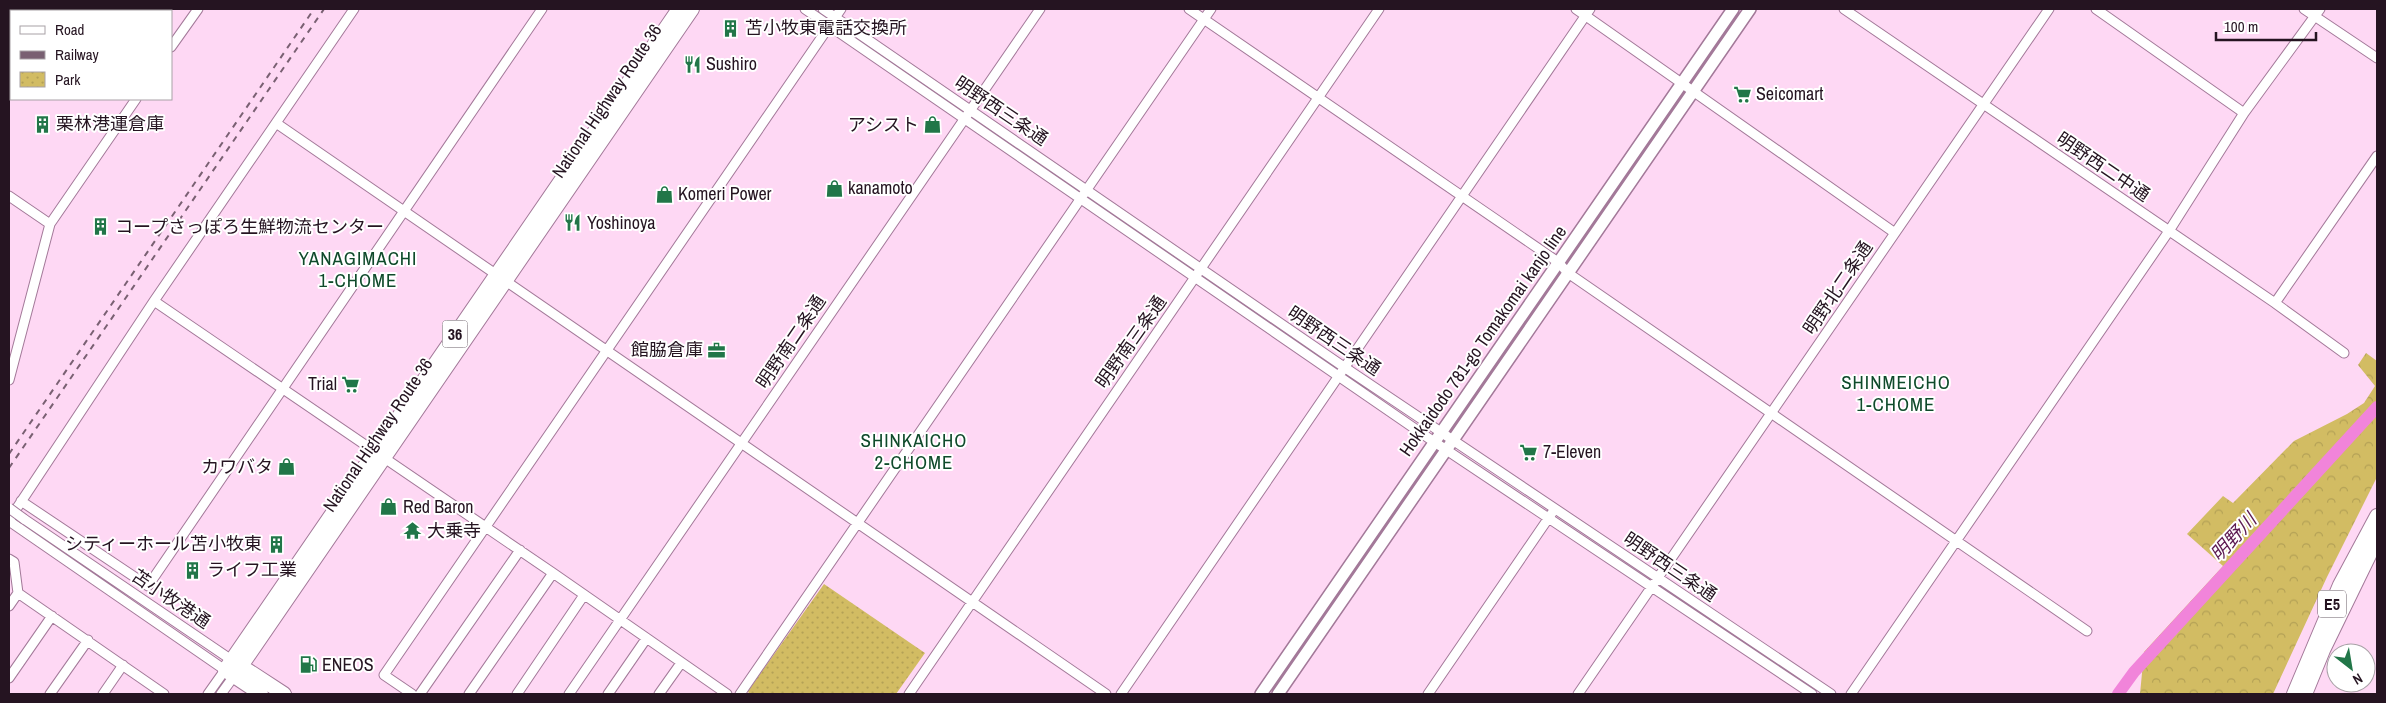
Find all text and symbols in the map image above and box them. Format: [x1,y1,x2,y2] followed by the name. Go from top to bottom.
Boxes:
[10,10,172,100] legend
[2216,10,2316,42] scale bar
[745,15,907,40] place label: 苫小牧東電話交換所
[2224,16,2258,37] text: 100 m
[721,18,741,38] building icon: 苫小牧東電話交換所
[55,19,84,40] text: Road
[546,19,667,183] street label: National Highway Route 36
[55,44,100,65] text: Railway
[706,51,757,76] place label: Sushiro
[682,54,702,74] restaurant icon: Sushiro
[55,69,81,90] text: Park
[950,70,1053,151] street label: 明野西三条通
[1756,81,1823,106] place label: Seicomart
[1732,84,1752,104] supermarket icon: Seicomart
[56,111,164,136] place label: 栗林港運倉庫
[848,112,919,137] place label: アシスト
[32,114,52,134] building icon: 栗林港運倉庫
[923,115,943,135] shop icon: アシスト
[2052,126,2155,207] street label: 明野西二中通
[848,175,913,200] place label: kanamoto
[824,178,844,198] shop icon: kanamoto
[678,181,772,206] place label: Komeri Power
[654,184,674,204] shop icon: Komeri Power
[587,210,656,235] place label: Yoshinoya
[563,213,583,233] restaurant icon: Yoshinoya
[115,214,384,239] place label: コープさっぽろ生鮮物流センター
[91,217,111,237] building icon: コープさっぽろ生鮮物流センター
[1393,220,1572,461] street label: Hokkaidodo 781-go Tomakomai kanjo line
[1797,236,1878,339] street label: 明野北二条通
[299,245,417,293] district label: YANAGIMACHI 1-CHOME
[750,290,831,393] street label: 明野南二条通
[1089,290,1172,393] street label: 明野南三条通
[1283,300,1386,381] street label: 明野西三条通
[442,320,468,348] road number: 36
[631,337,703,362] place label: 館脇倉庫
[707,340,727,360] office icon: 館脇倉庫
[317,353,438,517] street label: National Highway Route 36
[1841,369,1951,417] district label: SHINMEICHO 1-CHOME
[308,371,337,396] place label: Trial
[341,374,361,394] supermarket icon: Trial
[861,427,967,475] district label: SHINKAICHO 2-CHOME
[1543,439,1601,464] place label: 7-Eleven
[1519,442,1539,462] supermarket icon: 7-Eleven
[201,454,273,479] place label: カワバタ
[277,457,297,477] shop icon: カワバタ
[403,494,474,519] place label: Red Baron
[379,497,399,517] shop icon: Red Baron
[2204,506,2263,567] water label: 明野川
[427,518,481,543] place label: 大乗寺
[403,521,423,541] temple icon: 大乗寺
[1619,526,1722,607] street label: 明野西三条通
[65,531,262,556] place label: シティーホール苫小牧東
[266,534,286,554] building icon: シティーホール苫小牧東
[207,557,297,582] place label: ライフ工業
[183,560,203,580] building icon: ライフ工業
[127,563,216,634] street label: 苫小牧港通
[2318,590,2346,618] road number: E5
[2326,643,2376,693] north arrow
[322,652,374,677] place label: ENEOS
[298,655,318,675] fuel station icon: ENEOS
[2350,669,2366,689] text: N

